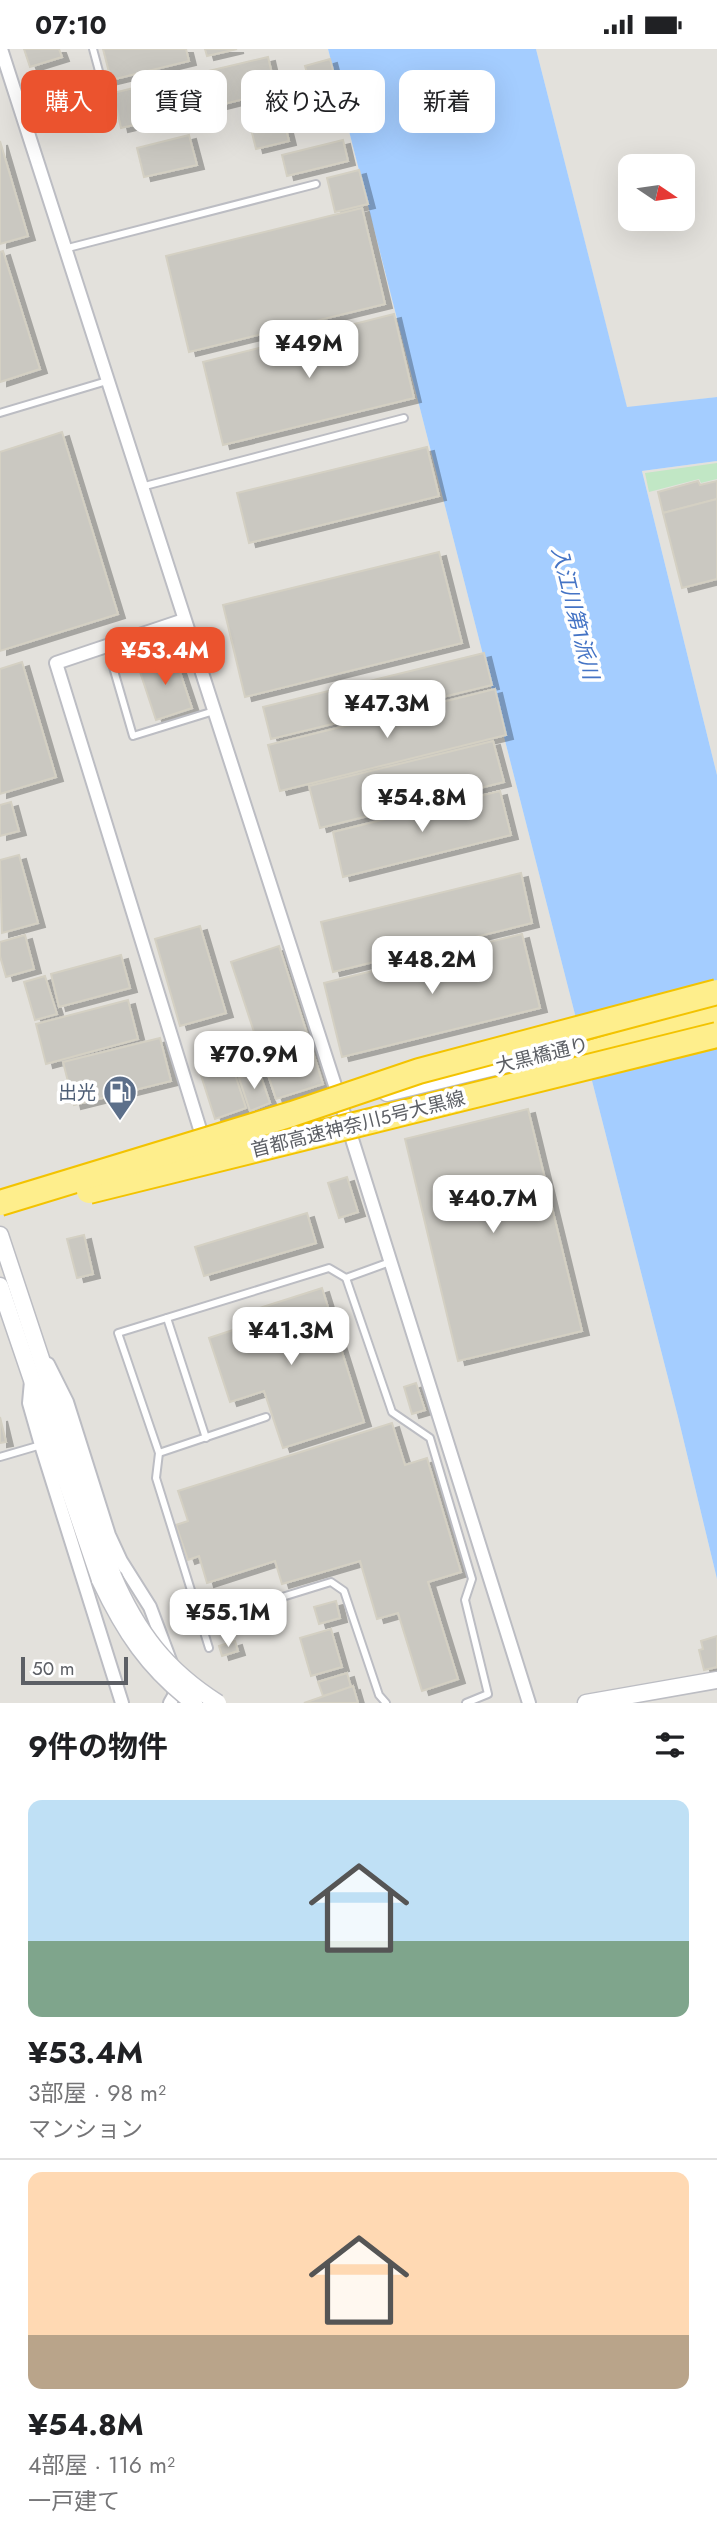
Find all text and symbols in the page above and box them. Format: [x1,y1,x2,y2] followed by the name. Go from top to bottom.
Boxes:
[35,6,107,44] text: 07:10
[21,70,117,133] chip: 購入
[131,70,227,133] chip: 賃貸
[241,70,385,133] chip: 絞り込み
[399,70,495,133] chip: 新着
[618,154,695,231] north arrow
[618,154,695,231] map controls
[268,321,350,380] pin: ¥49M
[275,326,343,360] text: ¥49M
[544,544,606,684] water label: 入江川第1派川
[108,627,222,687] pin: ¥53.4M
[121,633,209,667] text: ¥53.4M
[330,681,444,740] pin: ¥47.3M
[344,686,430,720] text: ¥47.3M
[365,775,479,834] pin: ¥54.8M
[378,780,466,814] text: ¥54.8M
[375,937,489,996] pin: ¥48.2M
[388,942,476,976] text: ¥48.2M
[493,1030,591,1080] street label: 大黒橋通り
[197,1031,311,1091] pin: ¥70.9M
[210,1037,298,1071] text: ¥70.9M
[101,1073,139,1122] fuel station icon: 出光
[58,1079,96,1106] place label: 出光
[248,1084,468,1164] street label: 首都高速神奈川5号大黒線
[436,1175,550,1235] pin: ¥40.7M
[449,1181,537,1215] text: ¥40.7M
[234,1307,348,1367] pin: ¥41.3M
[248,1313,334,1347] text: ¥41.3M
[171,1589,285,1649] pin: ¥55.1M
[186,1595,270,1629] text: ¥55.1M
[21,1654,128,1686] scale bar
[32,1655,75,1682] text: 50 m
[28,1725,168,1768] text: 9件の物件
[651,1726,689,1764] icon: filters
[296,1845,422,1971] icon: home
[28,2031,143,2074] text: ¥53.4M
[28,2076,166,2110] text: 3部屋 · 98 m²
[28,2112,143,2146] text: マンション
[296,2217,422,2343] icon: home
[28,2403,144,2446] text: ¥54.8M
[28,2448,175,2482] text: 4部屋 · 116 m²
[28,2484,120,2518] text: 一戸建て

